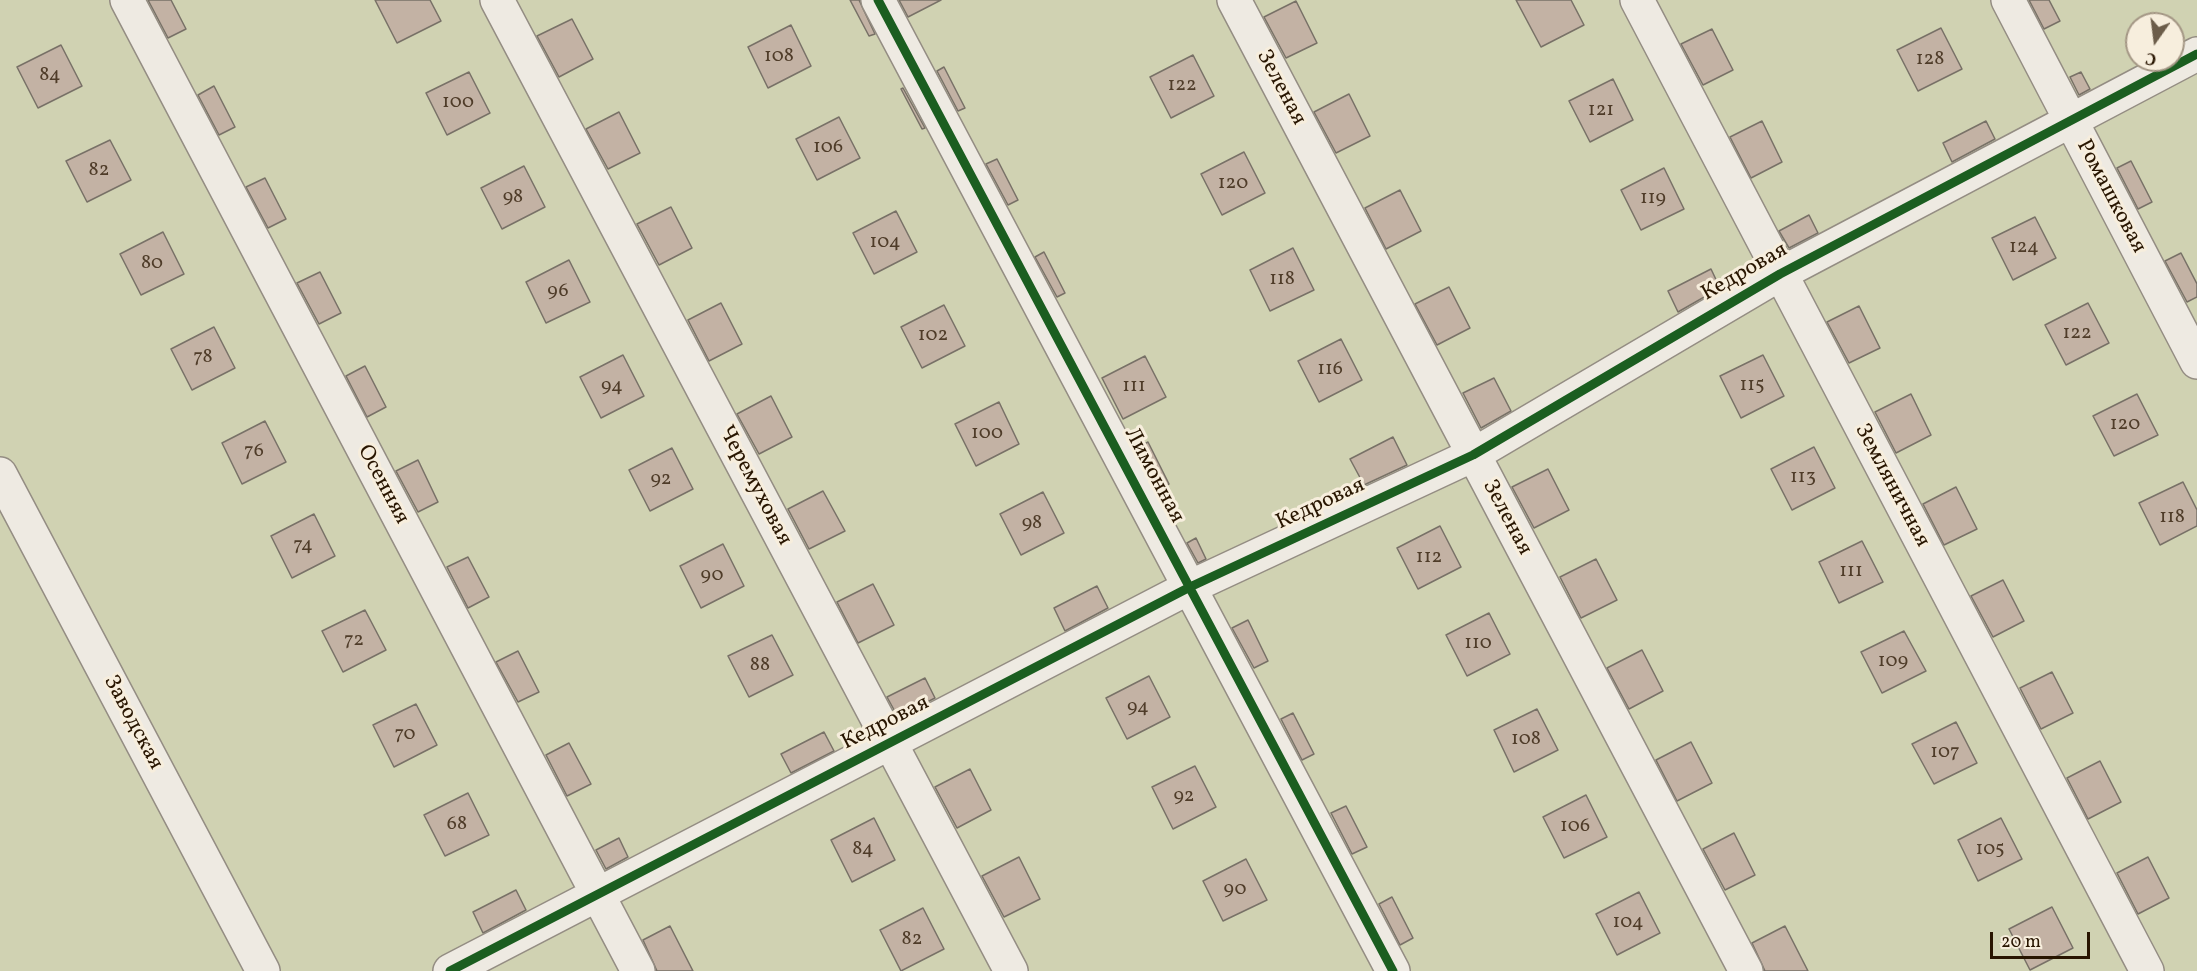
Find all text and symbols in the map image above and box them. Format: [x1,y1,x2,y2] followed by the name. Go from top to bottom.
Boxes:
[2125,12,2185,72] north arrow
[764,45,794,69] house number: 108
[1249,46,1311,130] street label: Зеленая
[2143,46,2159,69] text: С
[1916,48,1944,72] house number: 128
[39,64,61,88] house number: 84
[1167,74,1197,98] house number: 122
[442,91,474,115] house number: 100
[1588,99,1614,123] house number: 121
[813,136,843,160] house number: 106
[2069,136,2151,258] street label: Ромашковая
[89,159,109,183] house number: 82
[1218,172,1248,196] house number: 120
[503,186,523,210] house number: 98
[1640,187,1666,211] house number: 119
[869,231,901,255] house number: 104
[2009,236,2039,260] house number: 124
[1697,238,1793,308] street label: Кедровая
[141,252,163,276] house number: 80
[1269,268,1295,292] house number: 118
[547,280,569,304] house number: 96
[2062,322,2092,346] house number: 122
[918,324,948,348] house number: 102
[193,346,213,370] house number: 78
[1317,358,1343,382] house number: 116
[1739,374,1765,398] house number: 115
[601,375,623,399] house number: 94
[1122,375,1146,399] house number: 111
[2110,413,2140,437] house number: 120
[1847,420,1935,552] street label: Земляничная
[711,422,797,550] street label: Черемуховая
[971,422,1003,446] house number: 100
[1117,424,1189,528] street label: Лимонная
[244,440,264,464] house number: 76
[350,441,414,529] street label: Осенняя
[1790,466,1816,490] house number: 113
[650,468,672,492] house number: 92
[1272,473,1370,537] street label: Кедровая
[1475,476,1537,560] street label: Зеленая
[2159,506,2185,530] house number: 118
[1022,512,1042,536] house number: 98
[293,534,313,558] house number: 74
[1416,546,1442,570] house number: 112
[1839,560,1863,584] house number: 111
[701,564,723,588] house number: 90
[344,629,364,653] house number: 72
[1464,632,1492,656] house number: 110
[1878,650,1908,674] house number: 109
[750,654,770,678] house number: 88
[96,671,168,775] street label: Заводская
[838,691,934,757] street label: Кедровая
[1127,696,1149,720] house number: 94
[395,723,415,747] house number: 70
[1511,728,1541,752] house number: 108
[1930,741,1960,765] house number: 107
[1173,785,1195,809] house number: 92
[447,813,467,837] house number: 68
[1560,815,1590,839] house number: 106
[852,838,874,862] house number: 84
[1975,838,2005,862] house number: 105
[1224,878,1246,902] house number: 90
[1612,911,1644,935] house number: 104
[1993,920,2094,958] scale bar
[902,928,922,952] house number: 82
[2001,930,2041,955] text: 20 m

